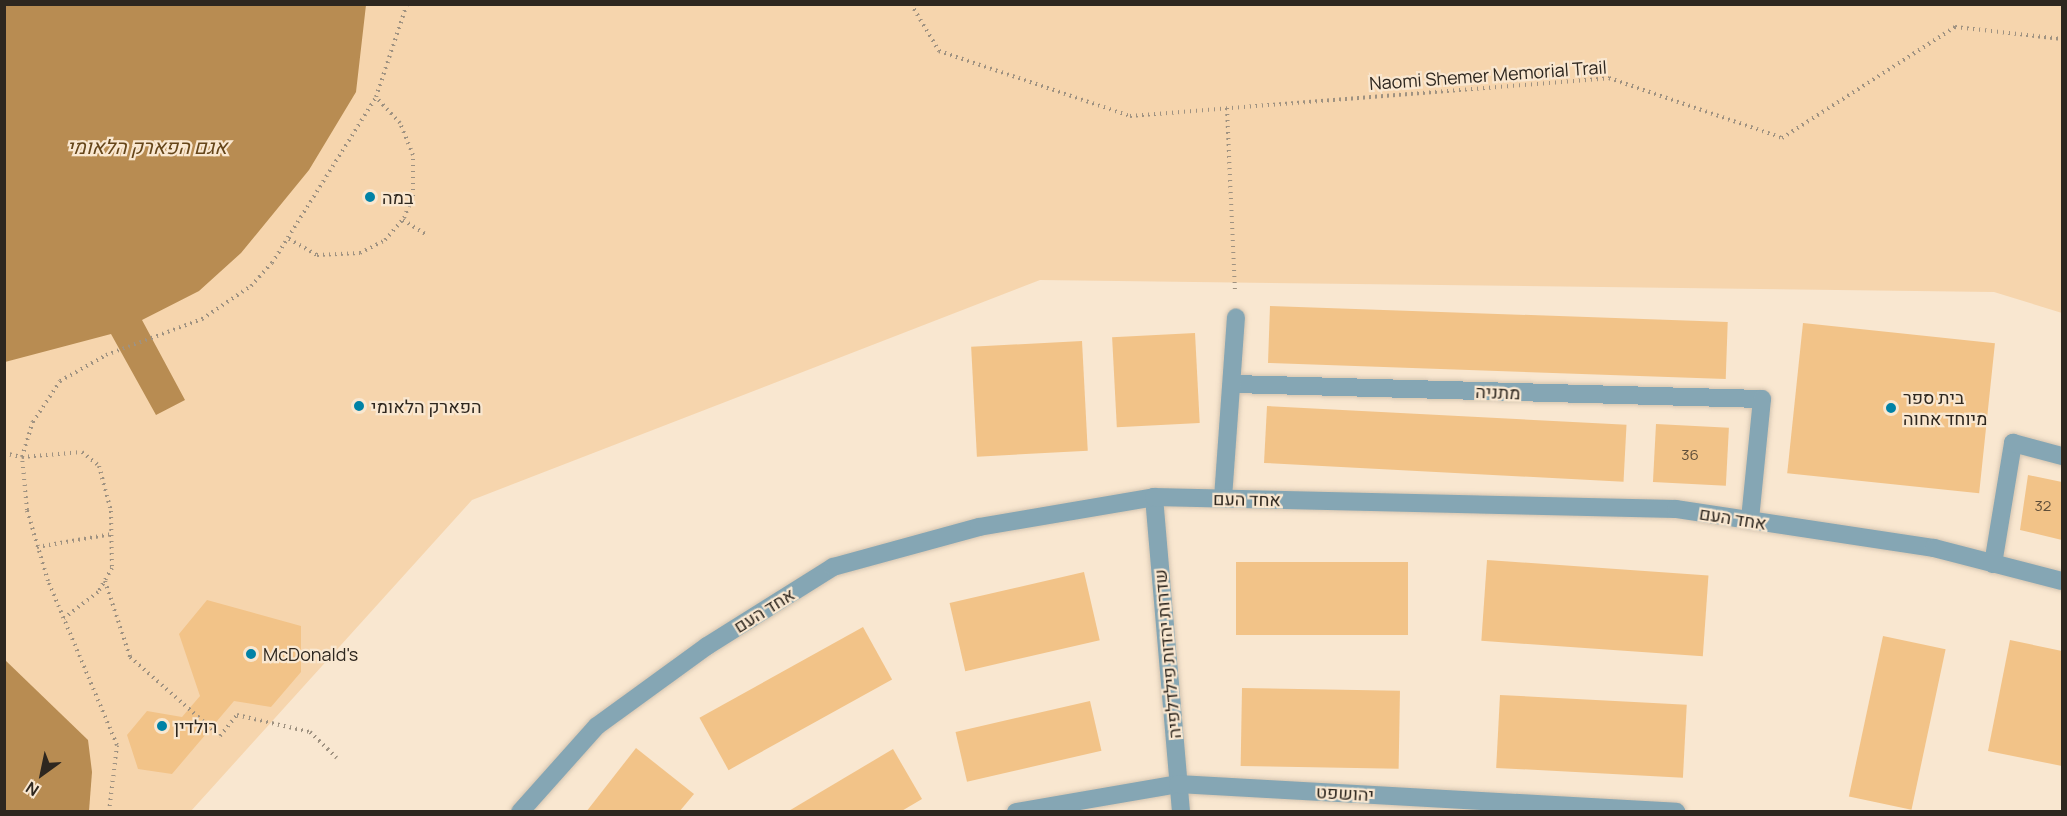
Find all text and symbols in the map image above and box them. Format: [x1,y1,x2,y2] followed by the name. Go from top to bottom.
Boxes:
[1369,56,1607,94] street label: Naomi Shemer Memorial Trail
[67,134,227,158] water label: אגם הפארק הלאומי
[382,186,413,208] place label: במה
[363,190,377,204] marker: במה
[1475,380,1521,404] street label: מתניה
[1903,387,1987,430] place label: בית ספר מיוחד אחוה
[371,395,482,417] place label: הפארק הלאומי
[352,399,366,413] marker: הפארק הלאומי
[1884,401,1898,415] marker: בית ספר מיוחד אחוה
[1681,446,1699,464] house number: 36
[1213,488,1281,510] street label: אחד העם
[2035,497,2051,515] house number: 32
[1698,502,1768,534] street label: אחד העם
[1149,568,1185,740] street label: שדרות יהדות פילדלפיה
[729,583,799,637] street label: אחד העם
[263,643,358,665] place label: McDonald's
[244,647,258,661] marker: McDonald's
[174,715,217,737] place label: רולדין
[155,719,169,733] marker: רולדין
[12,744,72,804] north arrow
[21,777,43,801] text: N
[1315,781,1375,805] street label: יהושפט

